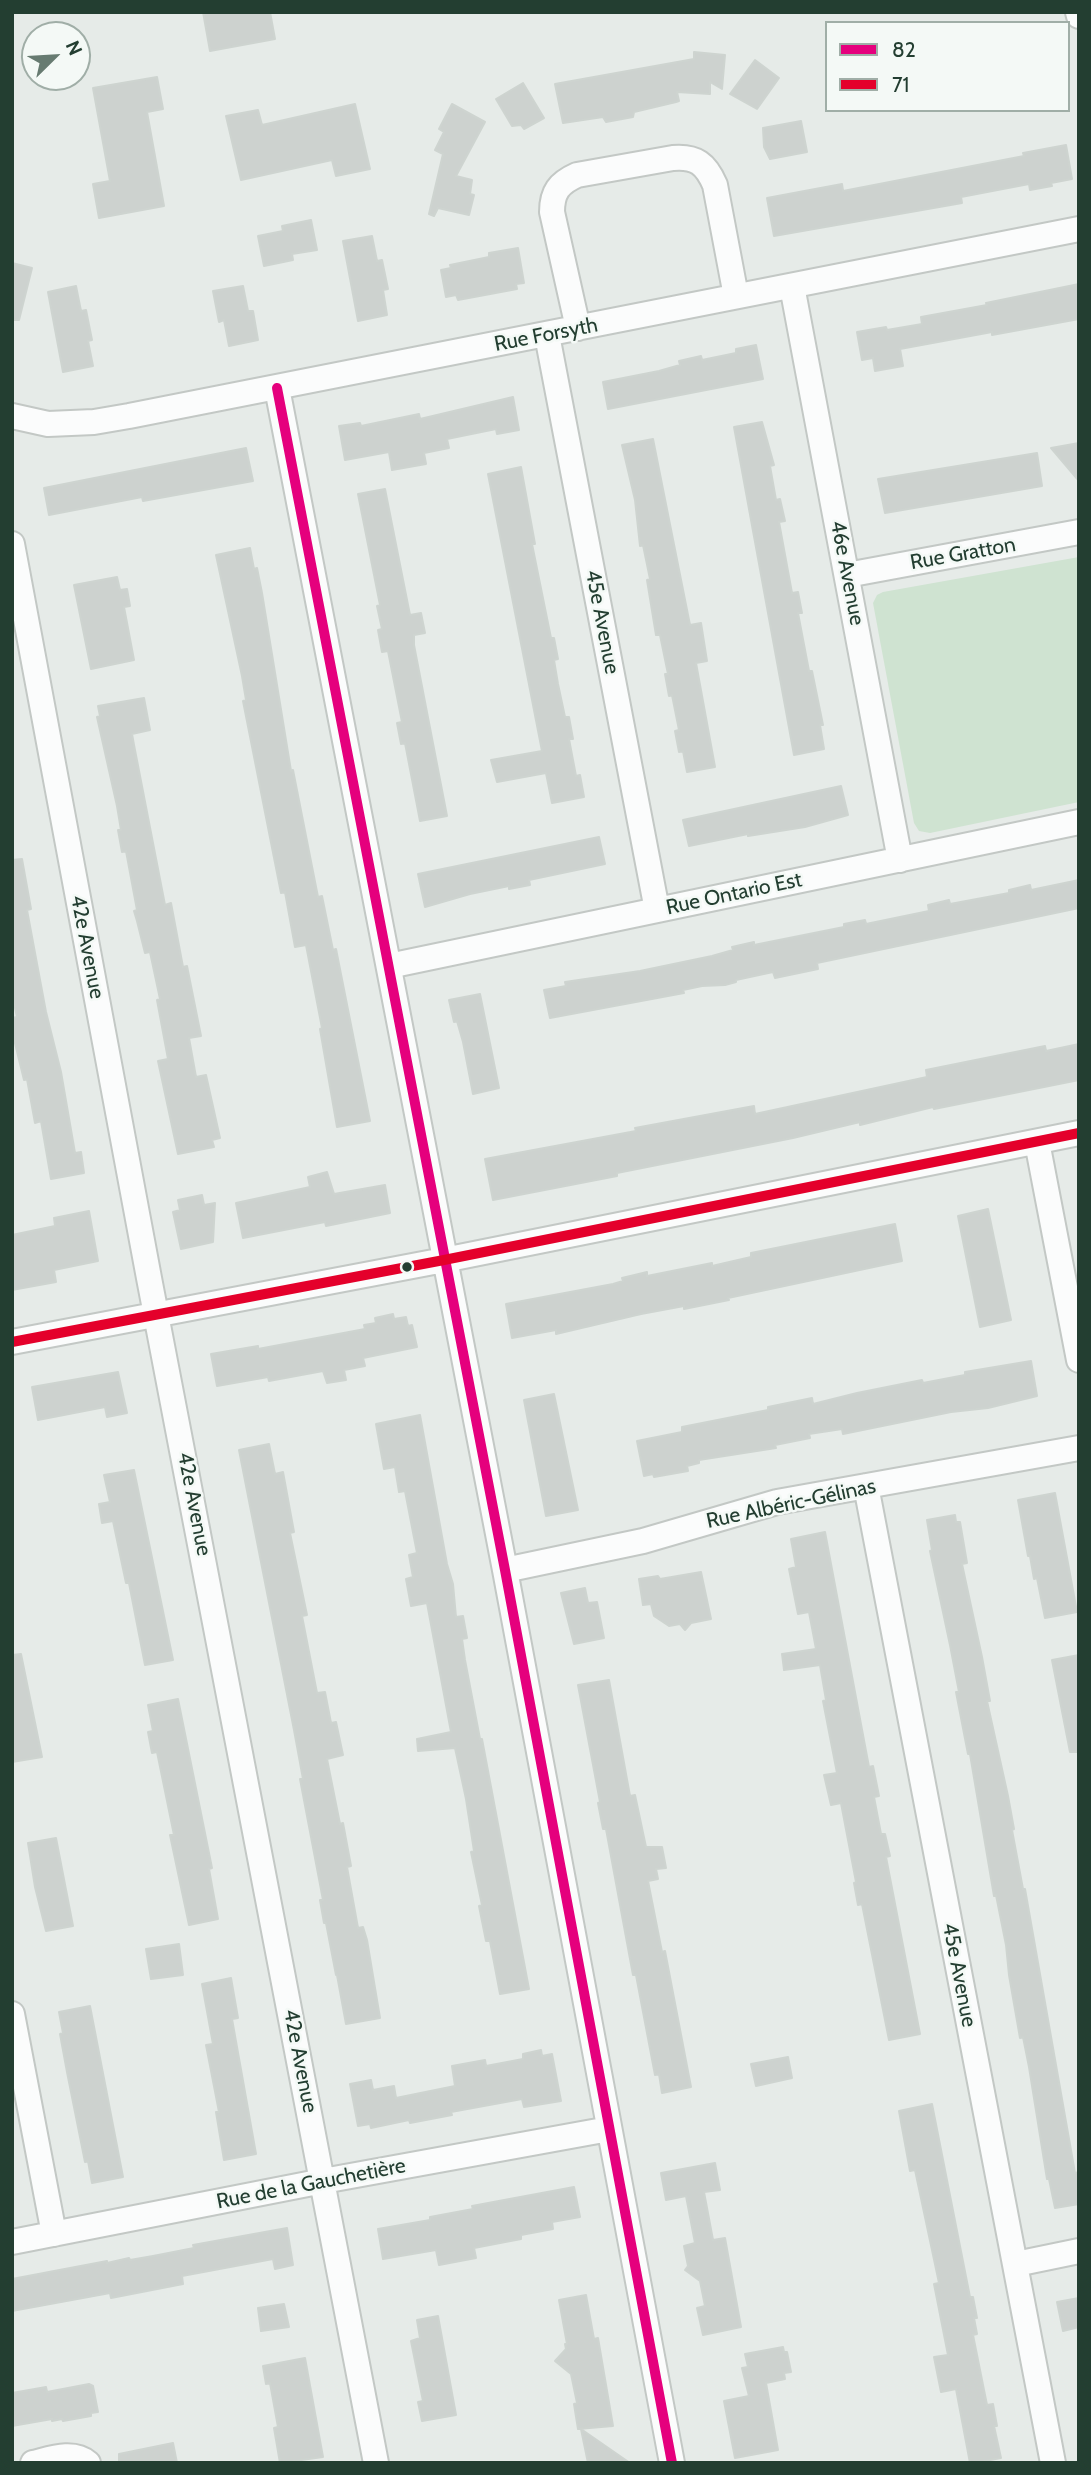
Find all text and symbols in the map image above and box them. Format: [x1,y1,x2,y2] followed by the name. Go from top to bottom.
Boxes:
[21,21,91,91] north arrow
[825,21,1070,112] legend
[61,37,87,59] text: N
[892,37,916,62] text: 82
[892,72,909,97] text: 71
[492,313,600,357] street label: Rue Forsyth
[825,519,869,627] street label: 46e Avenue
[908,532,1018,576] street label: Rue Gratton
[580,568,624,676] street label: 45e Avenue
[664,867,804,921] street label: Rue Ontario Est
[65,893,109,1001] street label: 42e Avenue
[400,1260,414,1274] unlabelled marker
[172,1450,216,1558] street label: 42e Avenue
[704,1474,878,1534] street label: Rue Albéric-Gélinas
[937,1921,981,2029] street label: 45e Avenue
[278,2007,322,2115] street label: 42e Avenue
[214,2153,408,2215] street label: Rue de la Gauchetière

